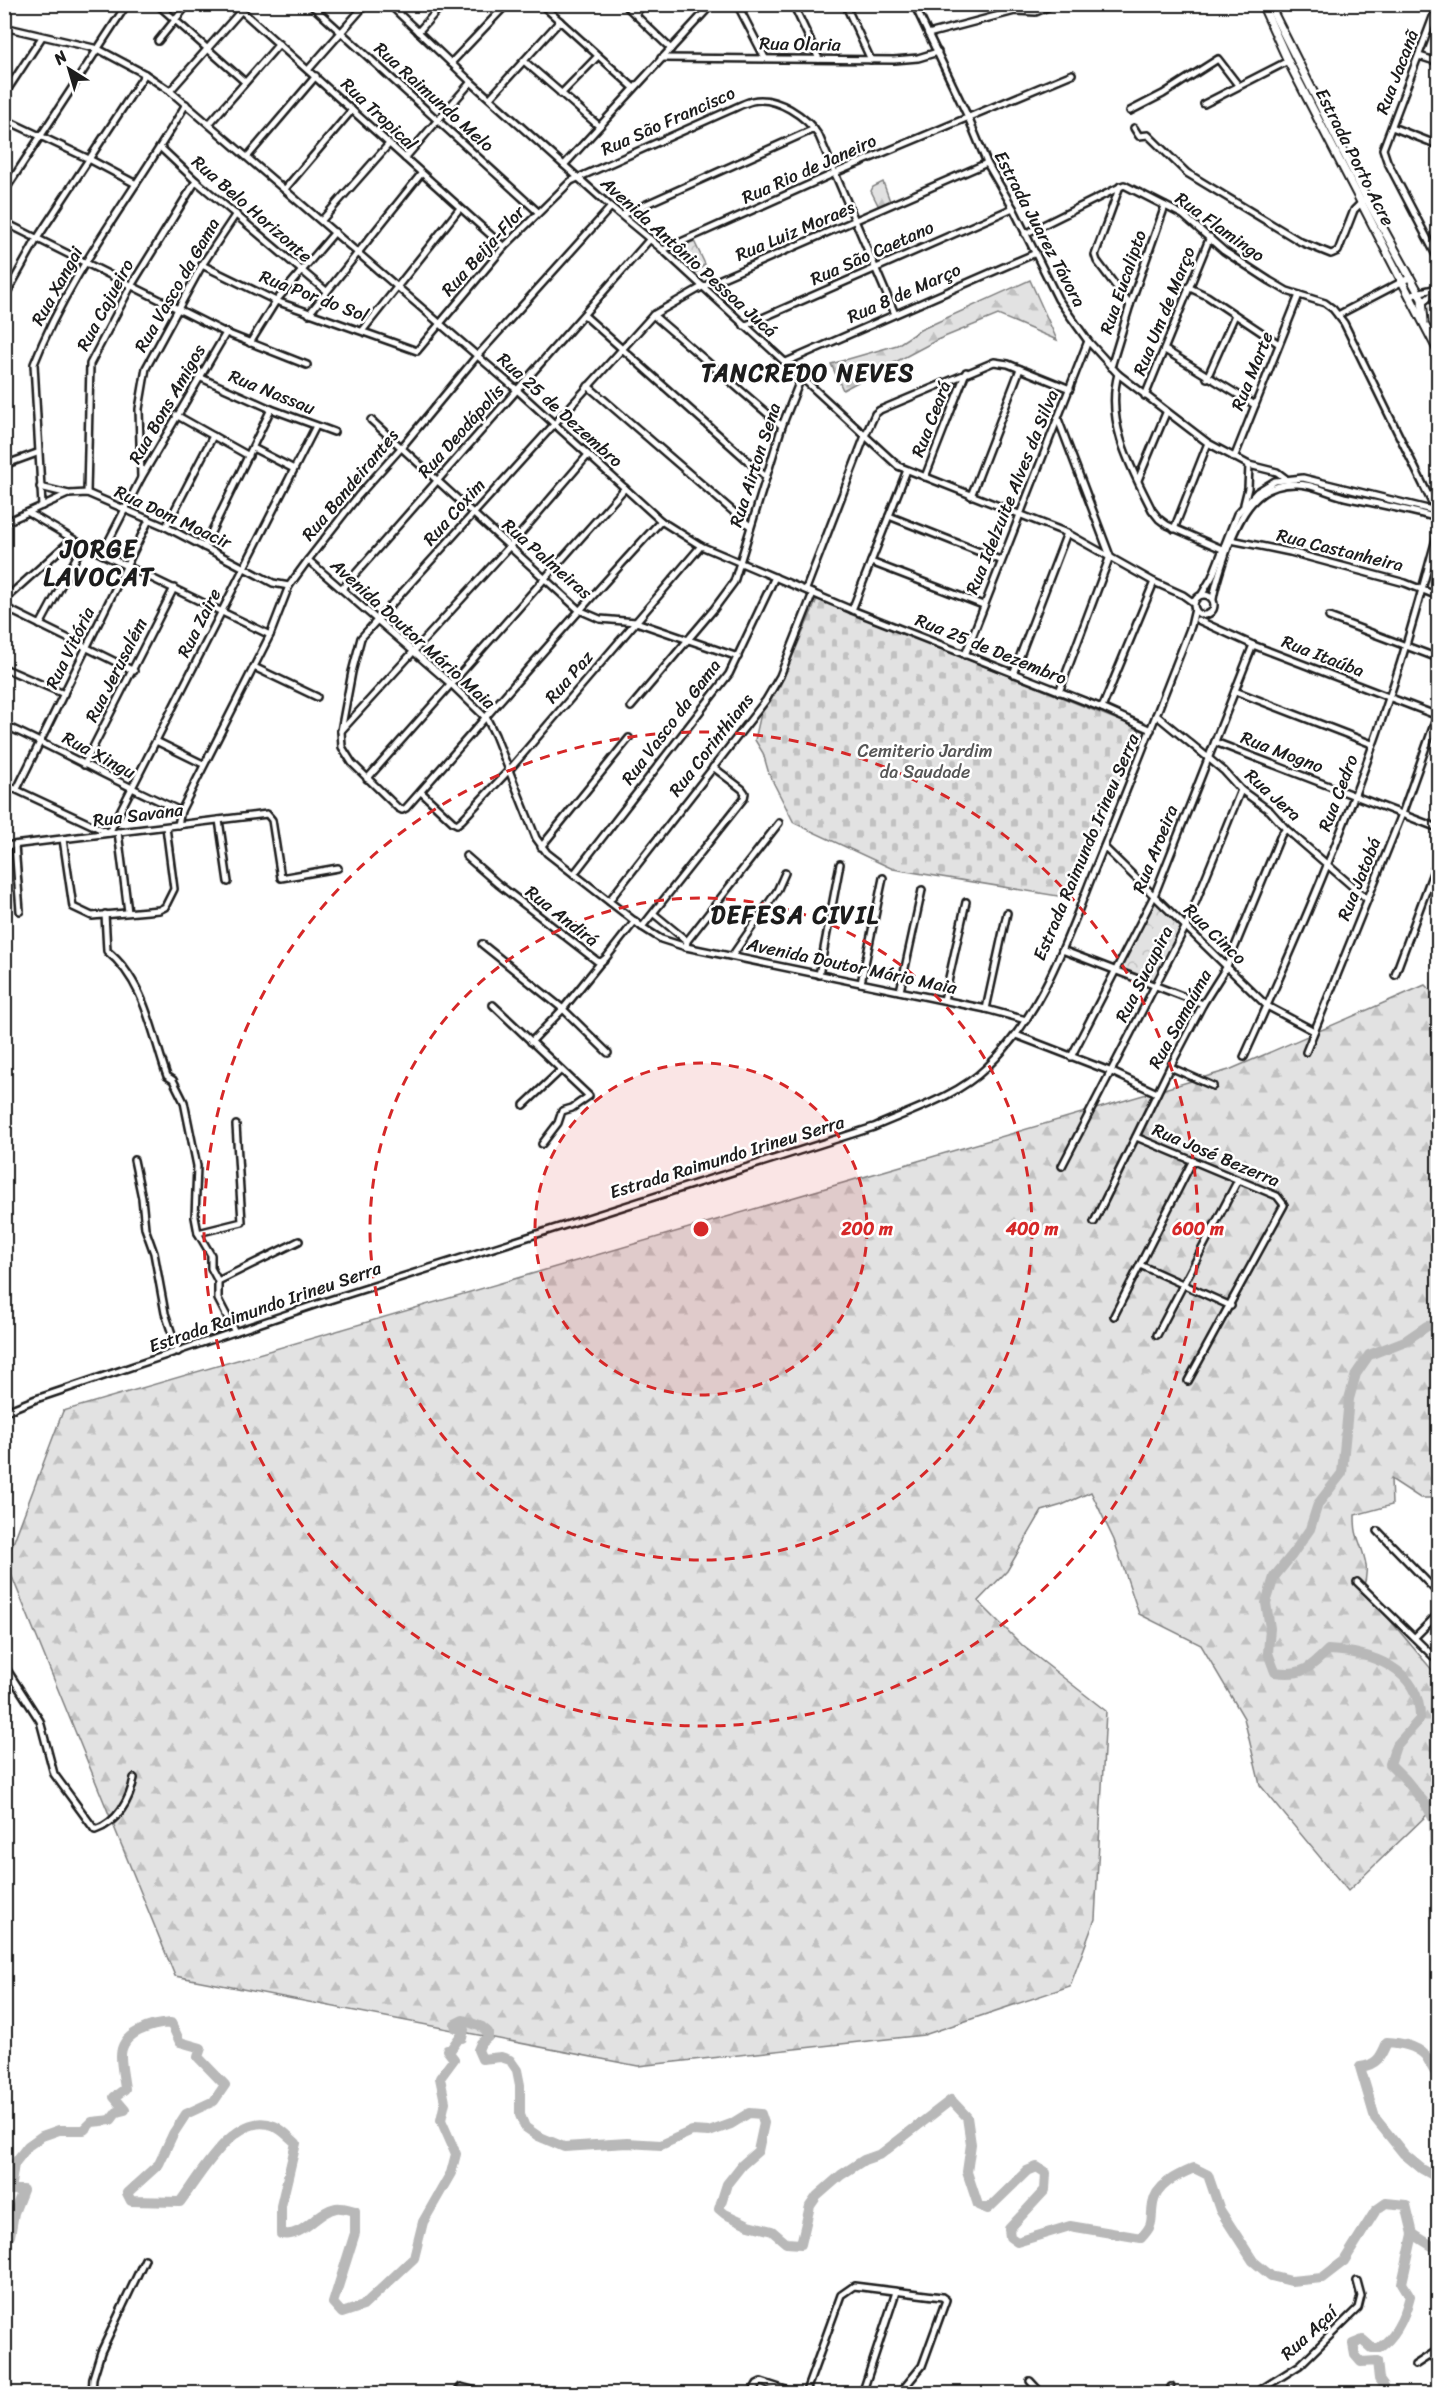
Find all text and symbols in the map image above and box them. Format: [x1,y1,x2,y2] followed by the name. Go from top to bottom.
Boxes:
[1366,24,1428,119] street label: Rua Jacanã
[759,27,842,61] street label: Rua Olaria
[366,34,502,160] street label: Rua Raimundo Melo
[39,39,99,99] north arrow
[46,42,74,73] text: N
[333,70,426,159] street label: Rua Tropical
[596,77,740,165] street label: Rua São Francisco
[1306,82,1404,232] street label: Estrada Porto Acre
[736,125,882,213] street label: Rua Rio de Janeiro
[985,145,1095,313] street label: Estrada Juarez Távora
[184,147,320,271] street label: Rua Belo Horizonte
[592,168,785,346] street label: Avenida Antônio Pessoa Jucá
[1168,183,1272,271] street label: Rua Flamingo
[730,191,860,271] street label: Rua Luiz Moraes
[433,197,534,304] street label: Rua Beija-Flor
[125,211,229,359] street label: Rua Vasco da Gama
[805,211,939,295] street label: Rua São Caetano
[1090,225,1156,338] street label: Rua Eucalipto
[22,239,92,332] street label: Rua Xangai
[1124,242,1204,380] street label: Rua Um de Março
[67,253,143,357] street label: Rua Cajueiro
[842,254,966,332] street label: Rua 8 de Março
[255,261,374,332] street label: Rua Por do Sol
[1222,326,1282,416] street label: Rua Marte
[120,337,215,470] street label: Rua Bons Amigos
[489,344,631,476] street label: Rua 25 de Dezembro
[701,352,915,394] district label: TANCREDO NEVES
[224,360,321,424] street label: Rua Nassau
[409,376,513,486] street label: Rua Deodápolis
[902,376,960,462] street label: Rua Ceará
[956,385,1068,599] street label: Rua Idelzuite Alves da Silva
[720,399,790,531] street label: Rua Airton Sena
[293,421,407,548] street label: Rua Bandeirantes
[415,471,494,553] street label: Rua Coxim
[109,476,239,559] street label: Rua Dom Moacir
[494,510,600,608] street label: Rua Palmeiras
[1273,519,1407,581] street label: Rua Castanheira
[43,528,155,598] district label: JORGE LAVOCAT
[322,550,504,718] street label: Avenida Doutor Mário Maia
[168,583,230,663] street label: Rua Zaire
[36,600,104,695] street label: Rua Vitória
[910,604,1072,694] street label: Rua 25 de Dezembro
[76,612,156,728] street label: Rua Jerusalém
[1277,626,1369,686] street label: Rua Itaúba
[536,643,602,711] street label: Rua Paz
[613,652,729,792] street label: Rua Vasco da Gama
[660,686,762,804] street label: Rua Corinthians
[56,722,142,788] street label: Rua Xingu
[1236,722,1328,782] street label: Rua Mogno
[1024,727,1149,966] street label: Estrada Raimundo Irineu Serra
[857,735,993,788] park label: Cemiterio Jardim da Saudade
[1309,750,1367,836] street label: Rua Cedro
[1237,760,1309,830] street label: Rua Jera
[91,793,186,836] street label: Rua Savana
[1123,800,1187,898] street label: Rua Aroeira
[1328,832,1390,926] street label: Rua Jatobá
[518,877,606,955] street label: Rua Andirá
[711,894,879,936] district label: DEFESA CIVIL
[1176,895,1254,973] street label: Rua Cinco
[1106,920,1182,1028] street label: Rua Sucupira
[743,928,961,1004] street label: Avenida Doutor Mário Maia
[1139,962,1221,1075] street label: Rua Samaúma
[606,1106,849,1208] street label: Estrada Raimundo Irineu Serra
[1147,1114,1285,1196] street label: Rua José Bezerra
[840,1213,893,1245] text: 200 m
[1005,1213,1058,1245] text: 400 m
[1171,1213,1224,1245] text: 600 m
[691,1219,711,1239] centre of rings
[144,1252,387,1362] street label: Estrada Raimundo Irineu Serra
[1273,2296,1347,2368] street label: Rua Açaí

